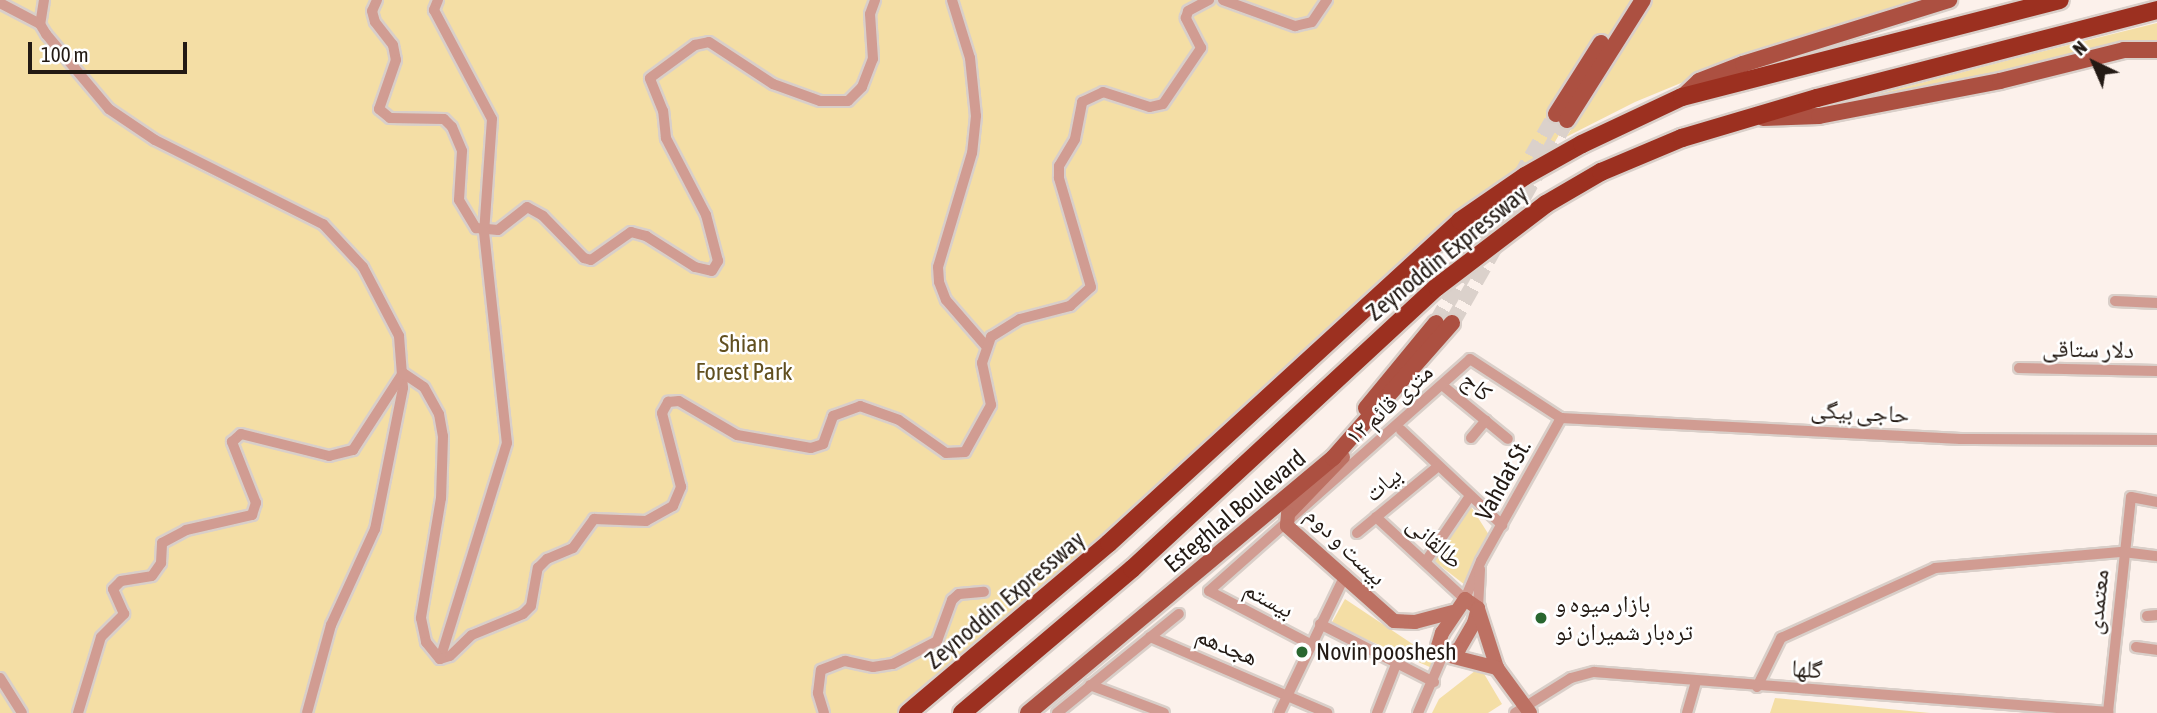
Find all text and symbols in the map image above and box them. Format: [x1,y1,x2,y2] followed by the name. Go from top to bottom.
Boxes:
[32,28,191,72] scale bar
[2059,28,2129,98] north arrow
[2068,36,2091,60] text: N
[41,42,89,66] text: 100 m
[1361,179,1533,327] street label: Zeynoddin Expressway
[695,330,793,386] park label: Shian Forest Park
[2042,334,2134,364] street label: دلار ستاقی
[1339,357,1439,451] street label: ۱۲ متری قائم
[1456,365,1498,407] street label: کاج
[1810,395,1910,429] street label: حاجی بیگی
[1469,435,1537,525] street label: Vahdat St.
[1158,444,1312,578] street label: Esteghlal Boulevard
[1358,460,1408,508] street label: بیات
[1300,500,1392,592] street label: بیست و دوم
[1401,509,1469,575] street label: طالقانی
[920,525,1090,675] street label: Zeynoddin Expressway
[2079,568,2115,636] street label: معتمدی
[1239,574,1299,624] street label: بیستم
[1555,590,1693,646] place label: بازار میوه و تره‌بار شمیران نو
[1533,610,1549,626] marker: بازار میوه و تره‌بار شمیران نو
[1192,620,1262,672] street label: هجدهم
[1316,638,1457,666] place label: Novin pooshesh
[1294,644,1310,660] marker: Novin pooshesh
[1791,654,1823,684] street label: گلها

